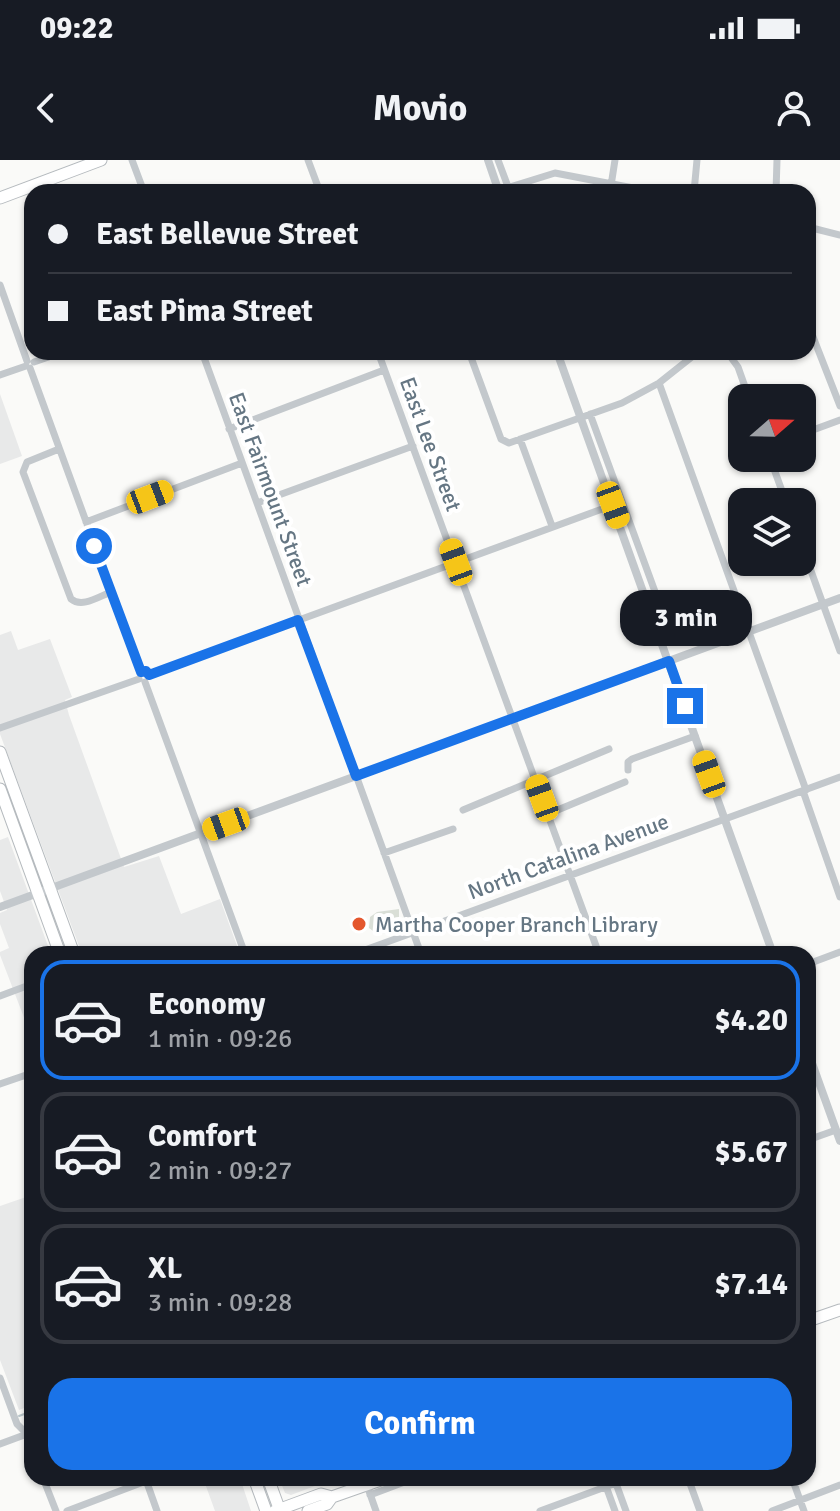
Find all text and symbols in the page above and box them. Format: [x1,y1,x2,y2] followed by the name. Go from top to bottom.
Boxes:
[40,10,114,47] text: 09:22
[24,86,68,130] icon: back
[373,86,467,131] text: Movio
[772,86,816,130] icon: person
[96,216,358,253] text: East Bellevue Street
[96,293,313,330] text: East Pima Street
[394,373,467,515] street label: East Lee Street
[728,384,816,472] north arrow
[728,384,816,576] map controls
[223,388,318,590] street label: East Fairmount Street
[123,477,177,517] car
[594,478,632,532] car
[728,488,816,576] button: layers
[76,528,112,564] route start
[437,535,475,589] car
[619,590,751,646] callout: 3 min
[655,602,717,634] text: 3 min
[667,688,703,724] route end
[690,747,728,801] car
[523,771,561,825] car
[199,805,253,843] car
[464,808,672,905] street label: North Catalina Avenue
[375,911,658,938] place label: Martha Cooper Branch Library
[350,915,368,933] marker: Martha Cooper Branch Library
[52,984,124,1056] icon: car
[148,986,265,1023] text: Economy
[715,1002,788,1039] text: $4.20
[148,1023,292,1055] text: 1 min · 09:26
[52,1116,124,1188] icon: car
[148,1118,257,1155] text: Comfort
[715,1134,788,1171] text: $5.67
[148,1155,292,1187] text: 2 min · 09:27
[52,1248,124,1320] icon: car
[148,1250,182,1287] text: XL
[715,1266,788,1303] text: $7.14
[148,1287,292,1319] text: 3 min · 09:28
[48,1378,792,1470] button: Confirm

